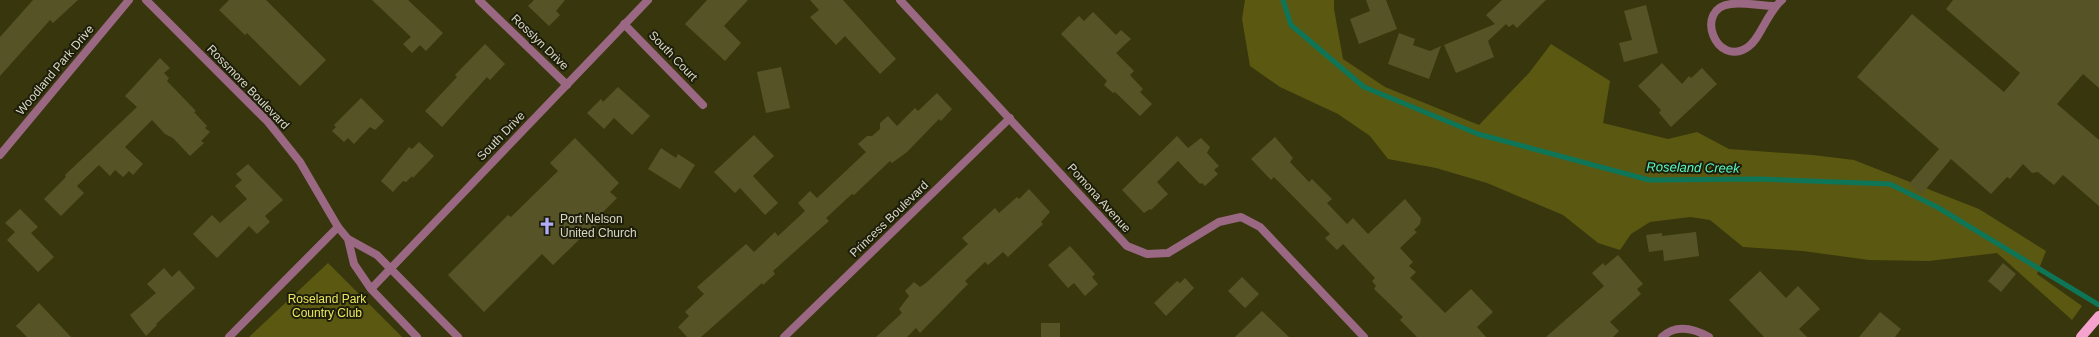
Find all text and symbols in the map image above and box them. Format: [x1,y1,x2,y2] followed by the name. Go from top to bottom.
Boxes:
[509,11,572,73] street label: Rosslyn Drive
[13,22,97,118] street label: Woodland Park Drive
[646,28,701,84] street label: South Court
[204,42,292,132] street label: Rossmore Boulevard
[474,108,528,163] street label: South Drive
[1646,159,1741,176] water label: Roseland Creek
[1064,161,1134,236] street label: Pomona Avenue
[847,178,931,260] street label: Princess Boulevard
[560,212,637,240] place label: Port Nelson United Church
[537,216,557,236] church icon: Port Nelson United Church
[288,292,367,320] park label: Roseland Park Country Club

